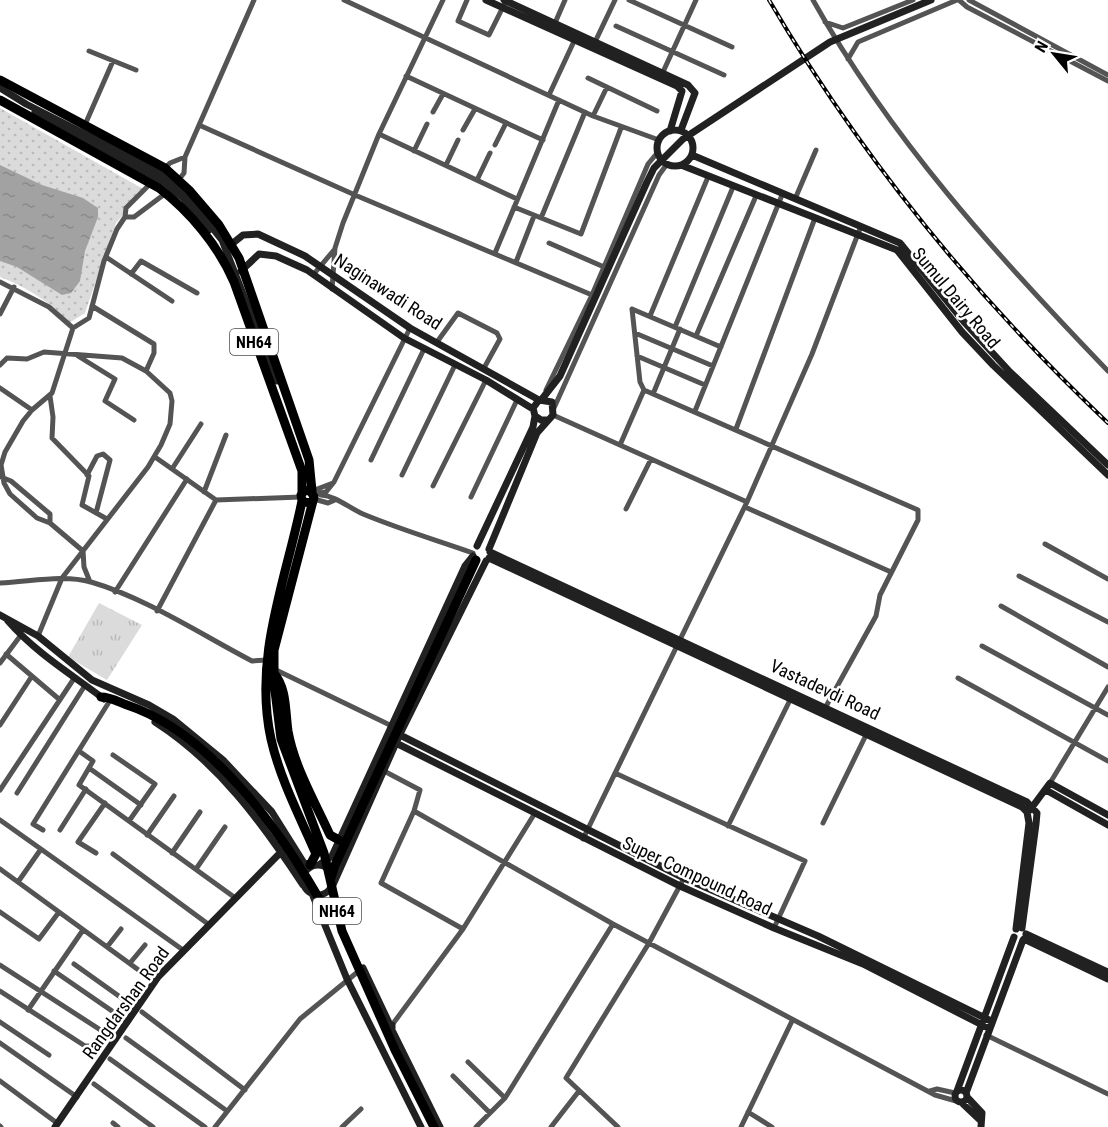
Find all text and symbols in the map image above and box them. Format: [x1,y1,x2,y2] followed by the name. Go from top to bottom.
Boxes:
[1024,24,1084,84] north arrow
[1031,38,1052,56] text: N
[908,243,1005,352] street label: Sumul Dairy Road
[331,249,446,334] street label: Naginawadi Road
[230,329,278,355] road number: NH64
[767,655,883,724] street label: Vastadevdi Road
[619,832,775,919] street label: Super Compound Road
[313,898,361,924] road number: NH64
[78,943,173,1063] street label: Rangdarshan Road

